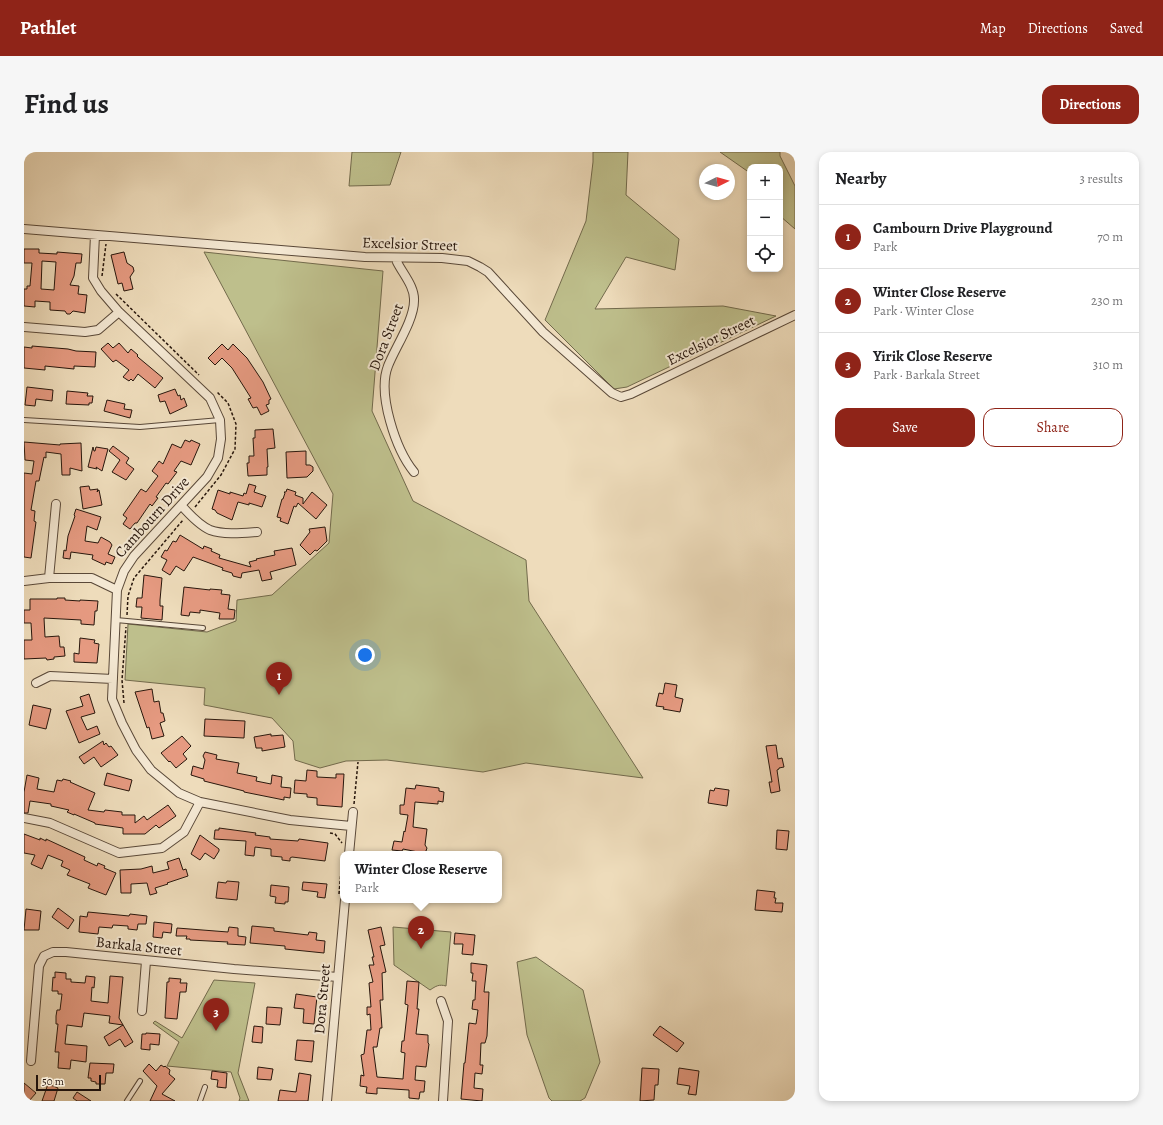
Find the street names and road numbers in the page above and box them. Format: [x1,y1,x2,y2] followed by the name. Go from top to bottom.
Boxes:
[362,232,458,256] street label: Excelsior Street
[364,300,408,373] street label: Dora Street
[664,310,758,370] street label: Excelsior Street
[110,472,194,562] street label: Cambourn Drive
[95,932,183,960] street label: Barkala Street
[309,963,335,1035] street label: Dora Street

